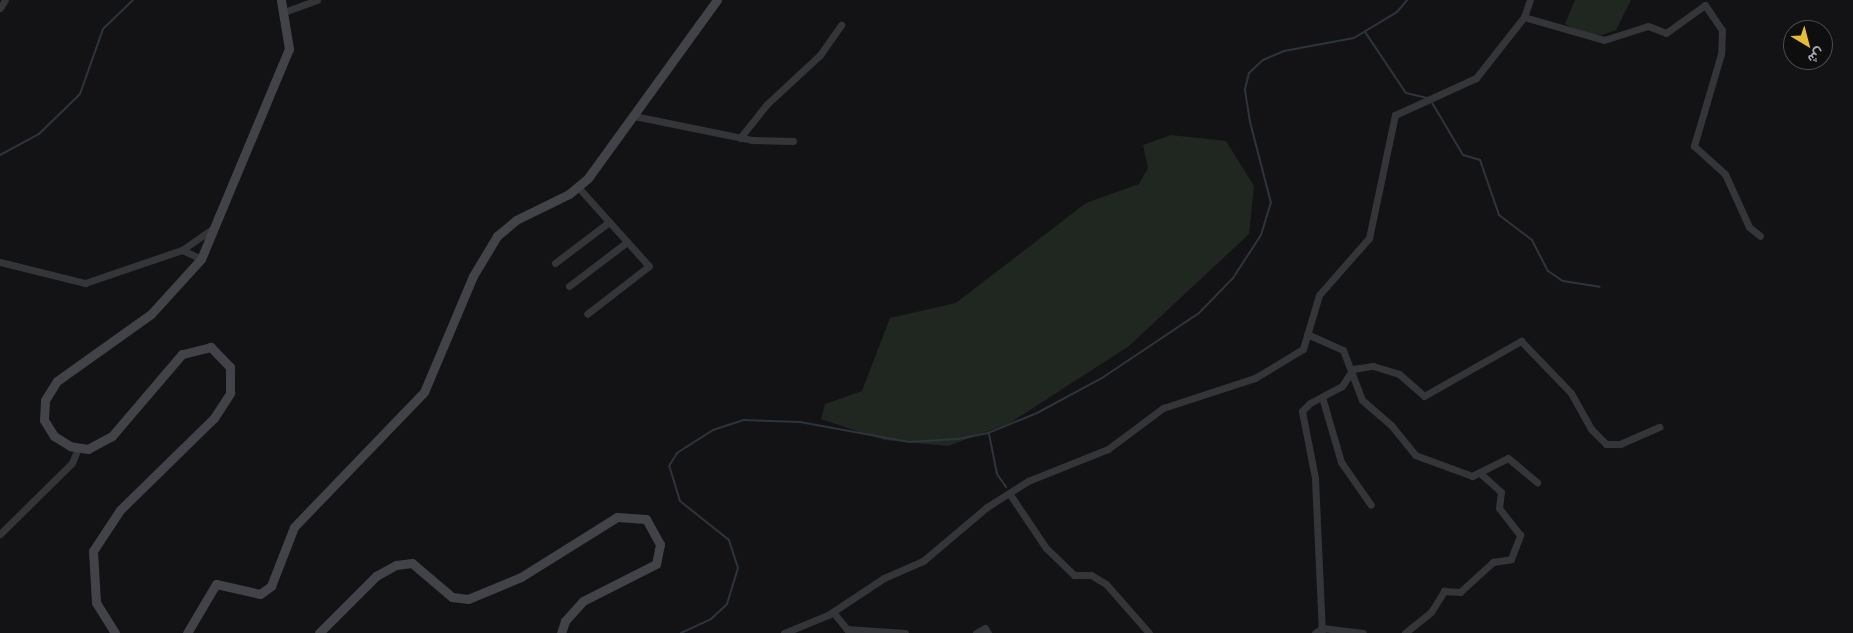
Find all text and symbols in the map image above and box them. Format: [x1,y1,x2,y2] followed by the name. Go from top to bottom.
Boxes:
[1783,20,1833,70] north arrow
[1805,45,1828,68] text: ش

